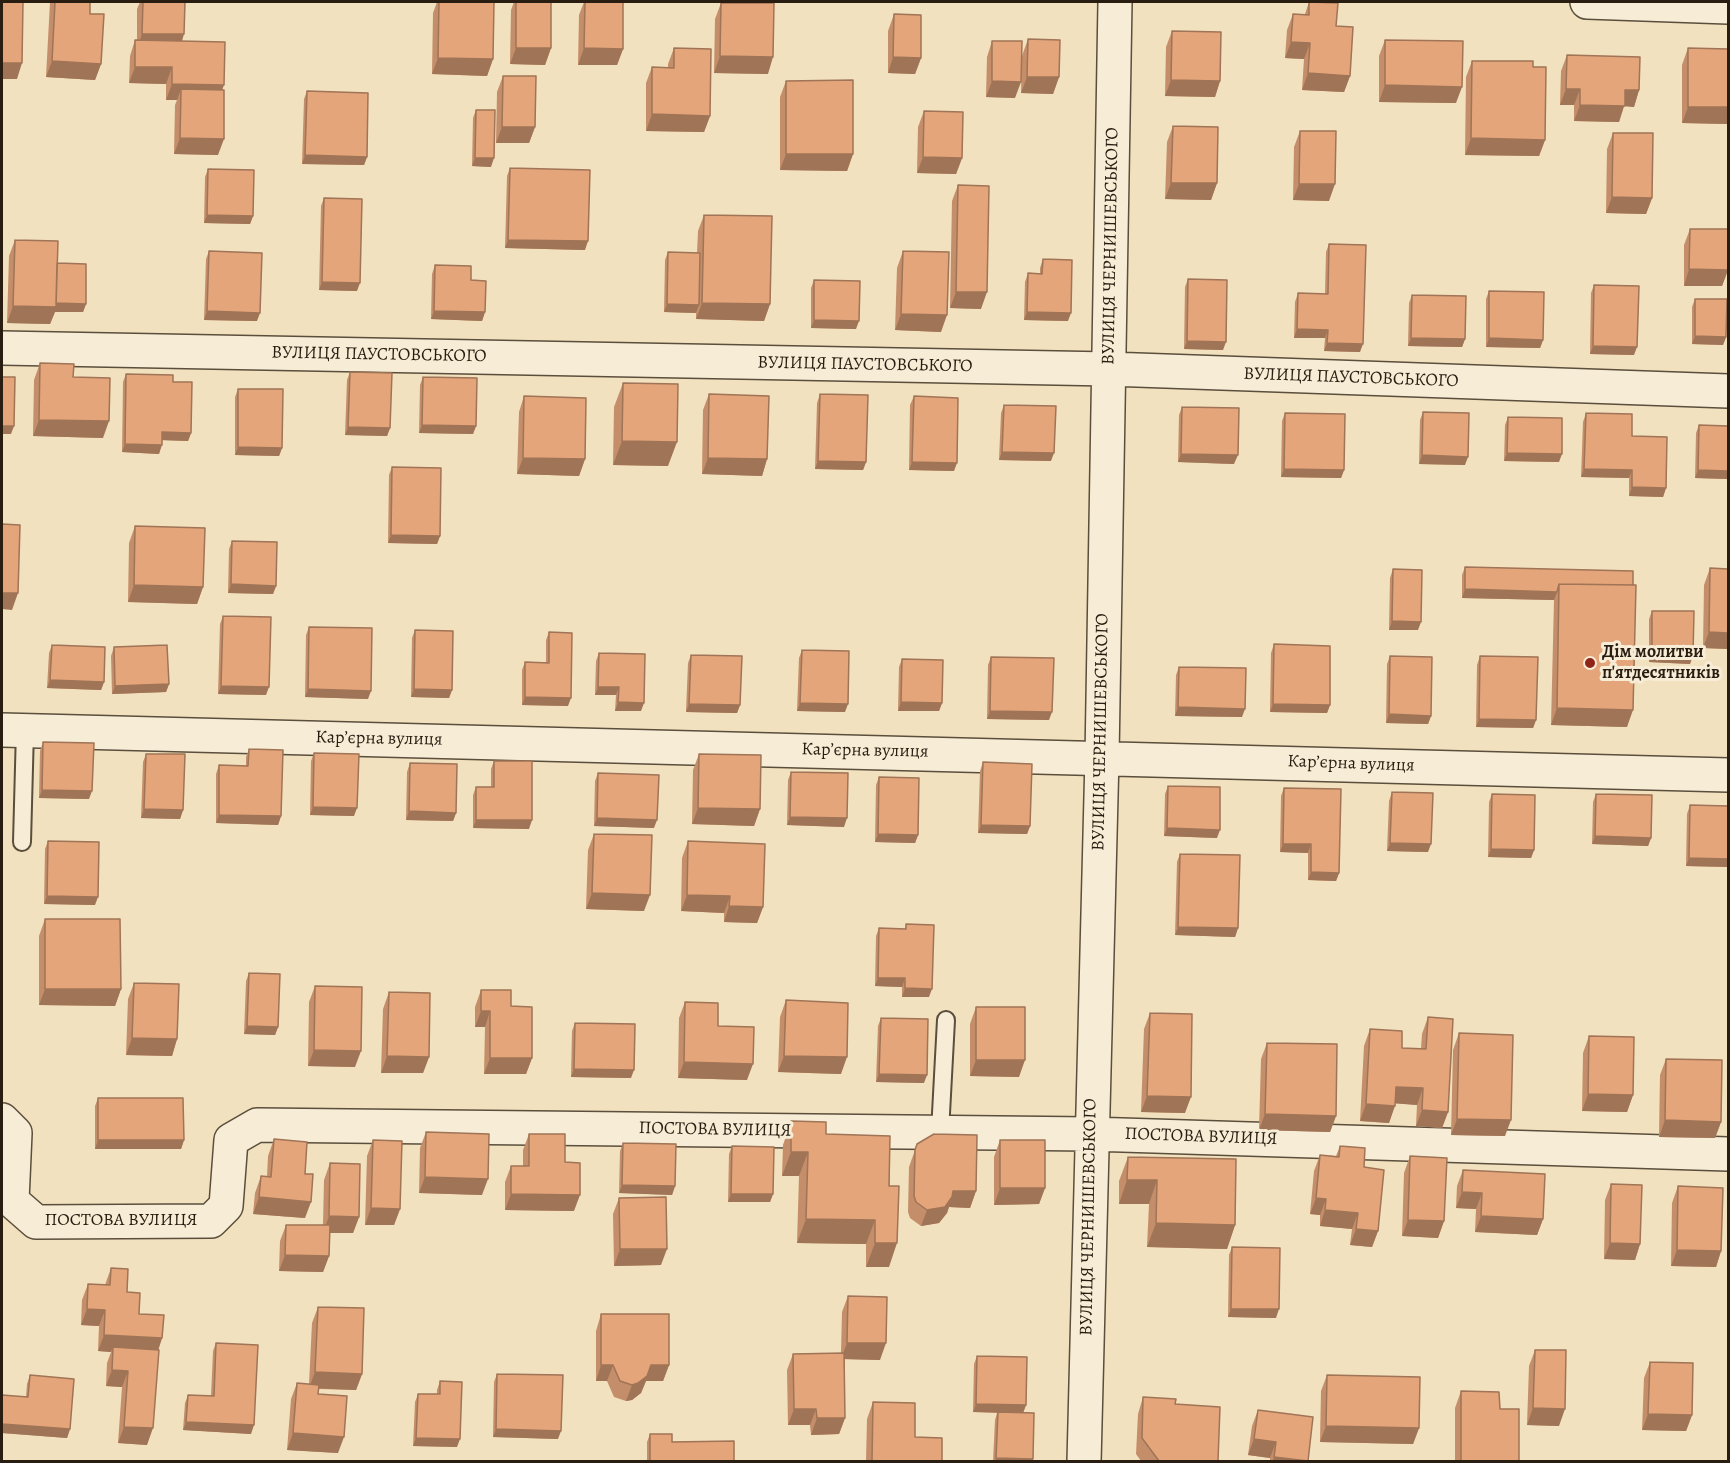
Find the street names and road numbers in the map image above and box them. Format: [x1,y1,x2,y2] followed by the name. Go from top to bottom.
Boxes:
[1098,127,1124,365] street label: ВУЛИЦЯ ЧЕРНИШЕВСЬКОГО
[271,342,487,368] street label: ВУЛИЦЯ ПАУСТОВСЬКОГО
[757,352,973,378] street label: ВУЛИЦЯ ПАУСТОВСЬКОГО
[1243,363,1459,393] street label: ВУЛИЦЯ ПАУСТОВСЬКОГО
[1088,613,1114,851] street label: ВУЛИЦЯ ЧЕРНИШЕВСЬКОГО
[315,727,443,751] street label: Карʼєрна вулиця
[801,739,929,763] street label: Карʼєрна вулиця
[1287,751,1415,777] street label: Карʼєрна вулиця
[1076,1098,1102,1336] street label: ВУЛИЦЯ ЧЕРНИШЕВСЬКОГО
[638,1118,792,1142] street label: ПОСТОВА ВУЛИЦЯ
[1124,1124,1278,1150] street label: ПОСТОВА ВУЛИЦЯ
[45,1210,197,1232] street label: ПОСТОВА ВУЛИЦЯ

